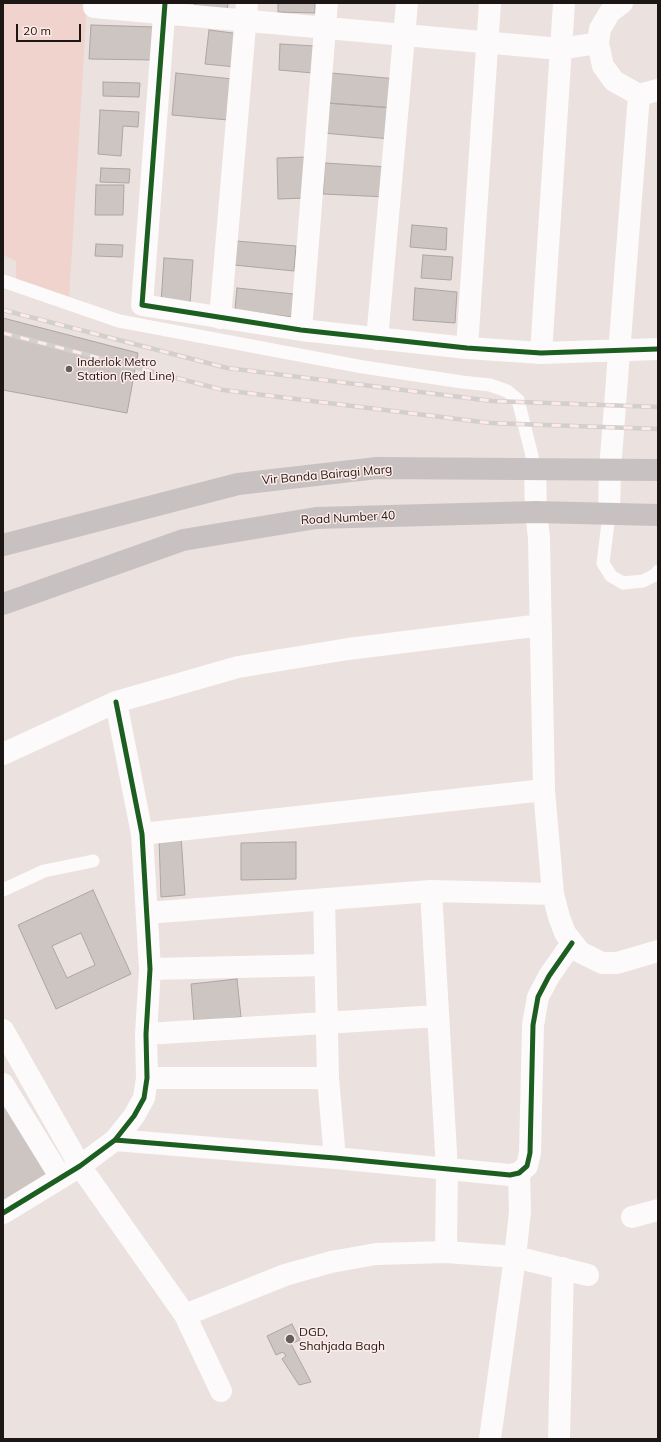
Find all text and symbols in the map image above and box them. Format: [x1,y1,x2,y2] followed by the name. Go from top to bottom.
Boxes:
[18,16,83,42] scale bar
[23,23,51,38] text: 20 m
[77,355,175,383] place label: Inderlok Metro Station (Red Line)
[64,364,74,374] marker: Inderlok Metro Station (Red Line)
[261,462,393,488] street label: Vir Banda Bairagi Marg
[300,508,396,528] street label: Road Number 40
[299,1325,385,1353] place label: DGD, Shahjada Bagh
[284,1333,296,1345] marker: DGD, Shahjada Bagh

